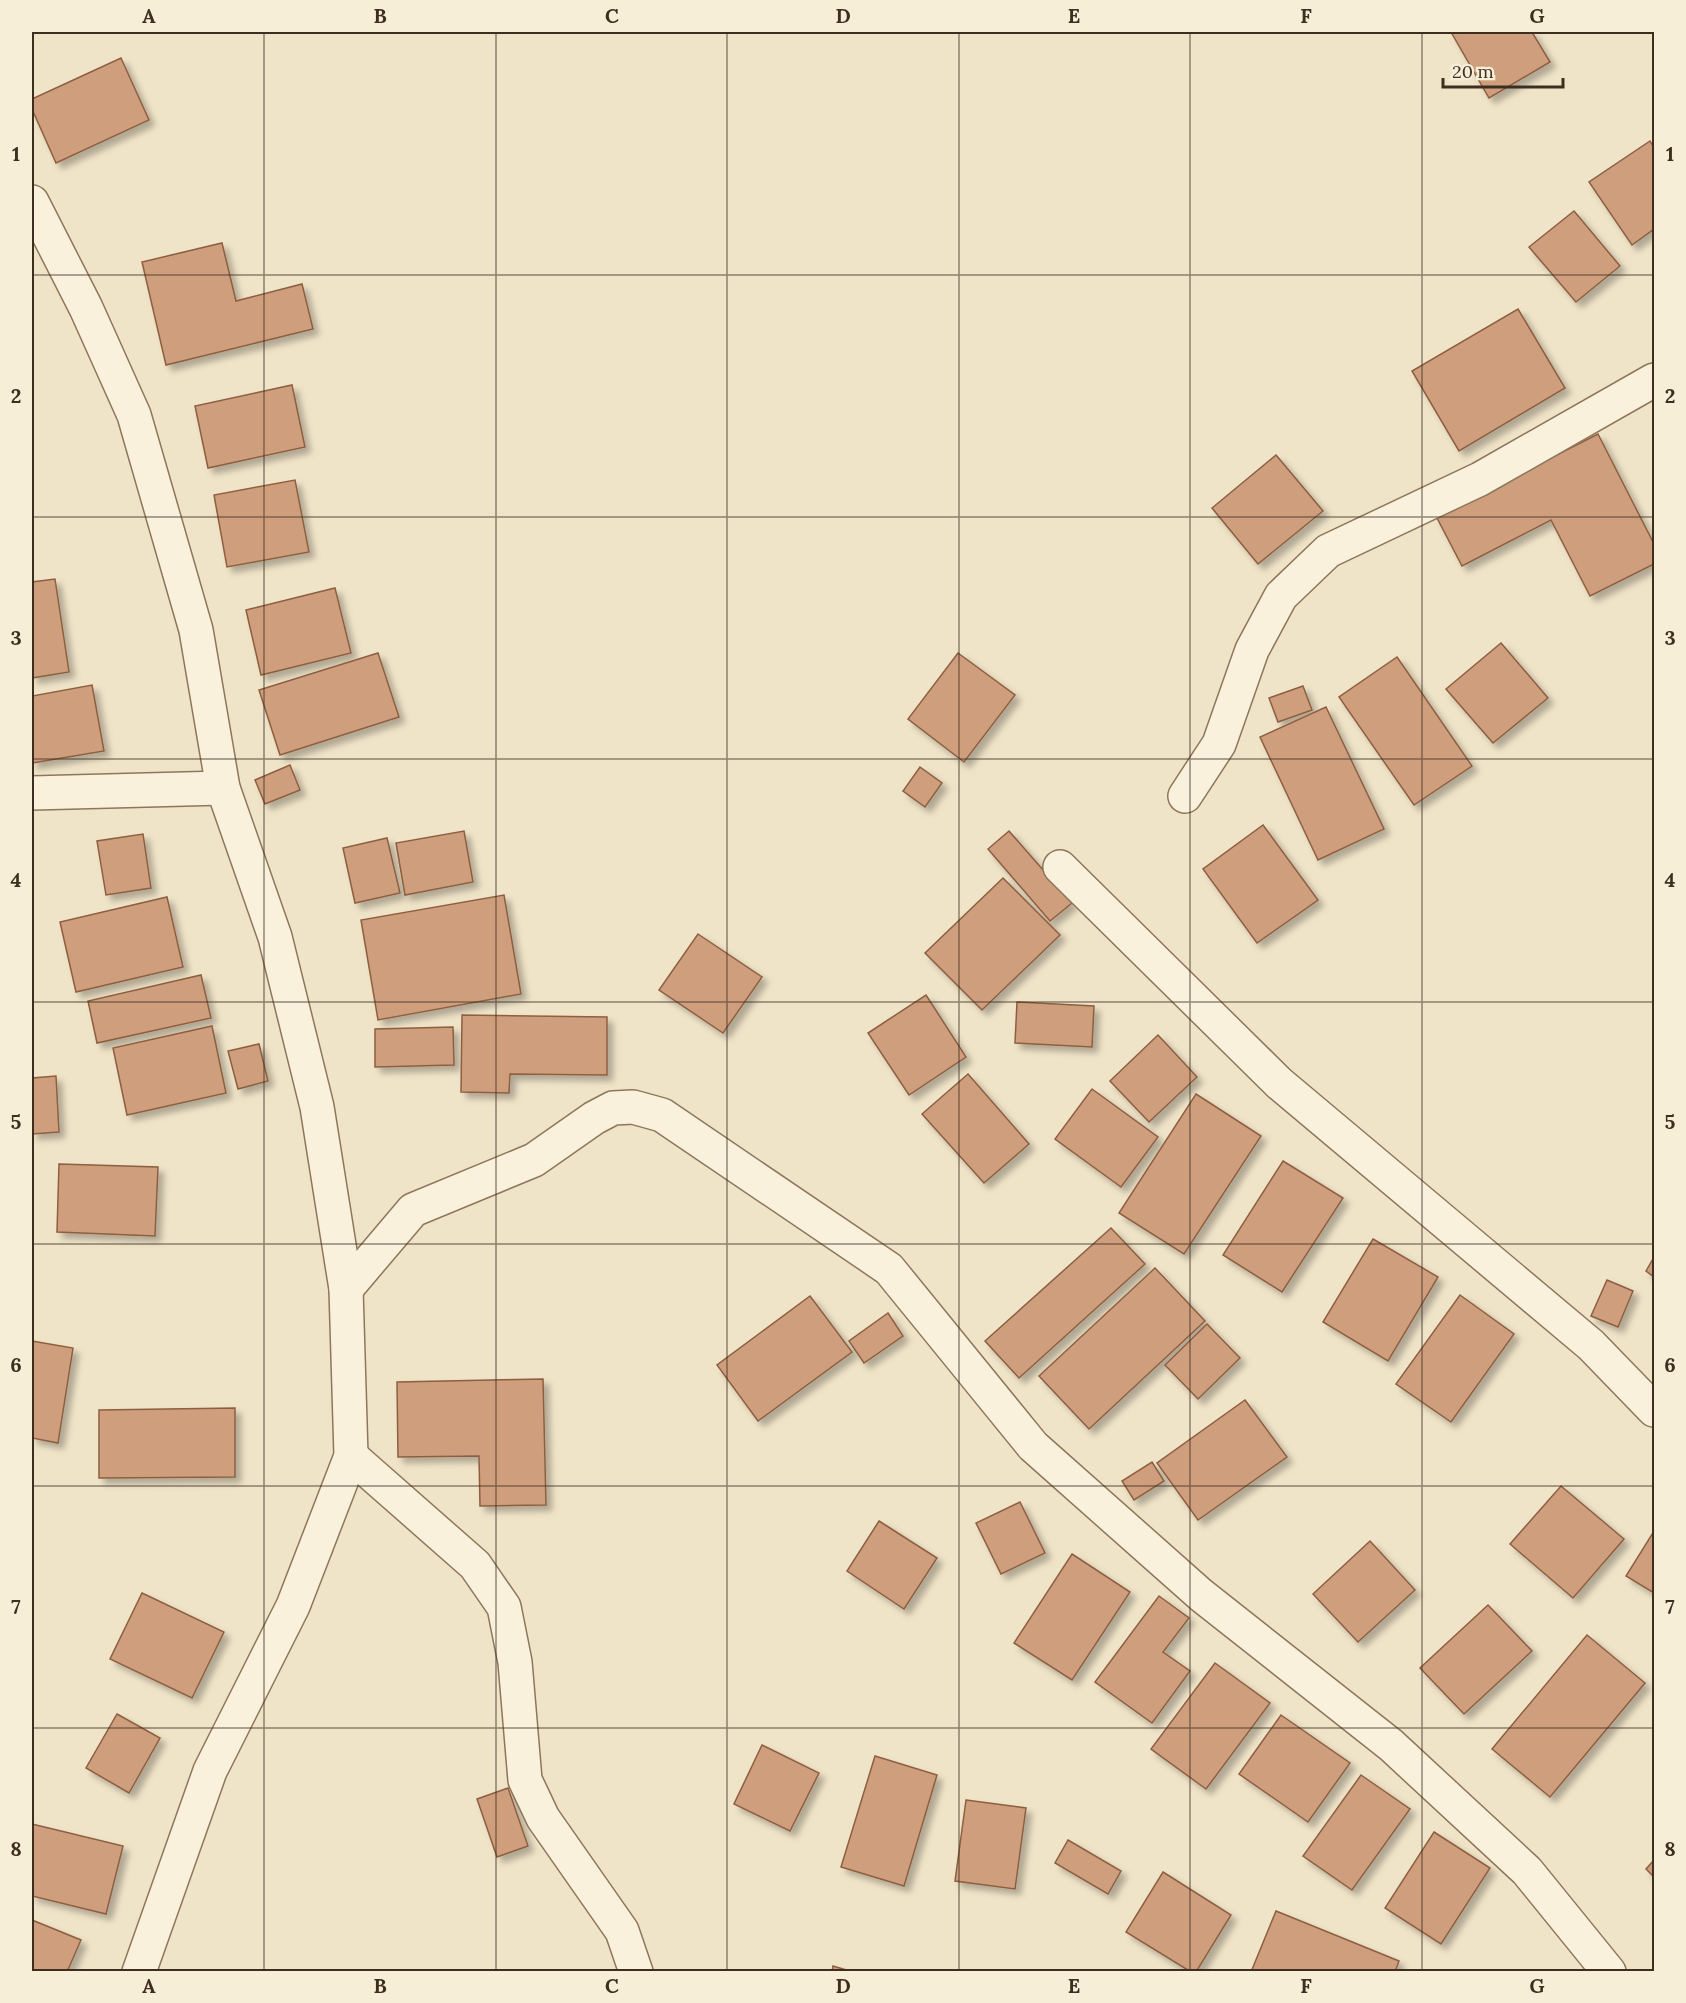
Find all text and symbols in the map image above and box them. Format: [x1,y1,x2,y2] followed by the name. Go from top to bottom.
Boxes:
[142,3,156,28] text: A
[373,3,387,28] text: B
[605,3,619,28] text: C
[835,3,851,28] text: D
[1068,3,1080,28] text: E
[1300,3,1312,28] text: F
[1529,3,1545,28] text: G
[1443,51,1563,89] scale bar
[1452,60,1494,83] text: 20 m
[12,141,20,166] text: 1
[1666,141,1674,166] text: 1
[11,383,21,408] text: 2
[1665,383,1675,408] text: 2
[10,625,22,650] text: 3
[1664,625,1676,650] text: 3
[11,867,22,892] text: 4
[1665,867,1676,892] text: 4
[11,1109,22,1134] text: 5
[1665,1109,1676,1134] text: 5
[10,1352,22,1377] text: 6
[1664,1352,1676,1377] text: 6
[11,1594,21,1619] text: 7
[1665,1594,1675,1619] text: 7
[10,1836,22,1861] text: 8
[1664,1836,1676,1861] text: 8
[142,1973,156,1998] text: A
[373,1973,387,1998] text: B
[605,1973,619,1998] text: C
[835,1973,851,1998] text: D
[1068,1973,1080,1998] text: E
[1300,1973,1312,1998] text: F
[1529,1973,1545,1998] text: G

